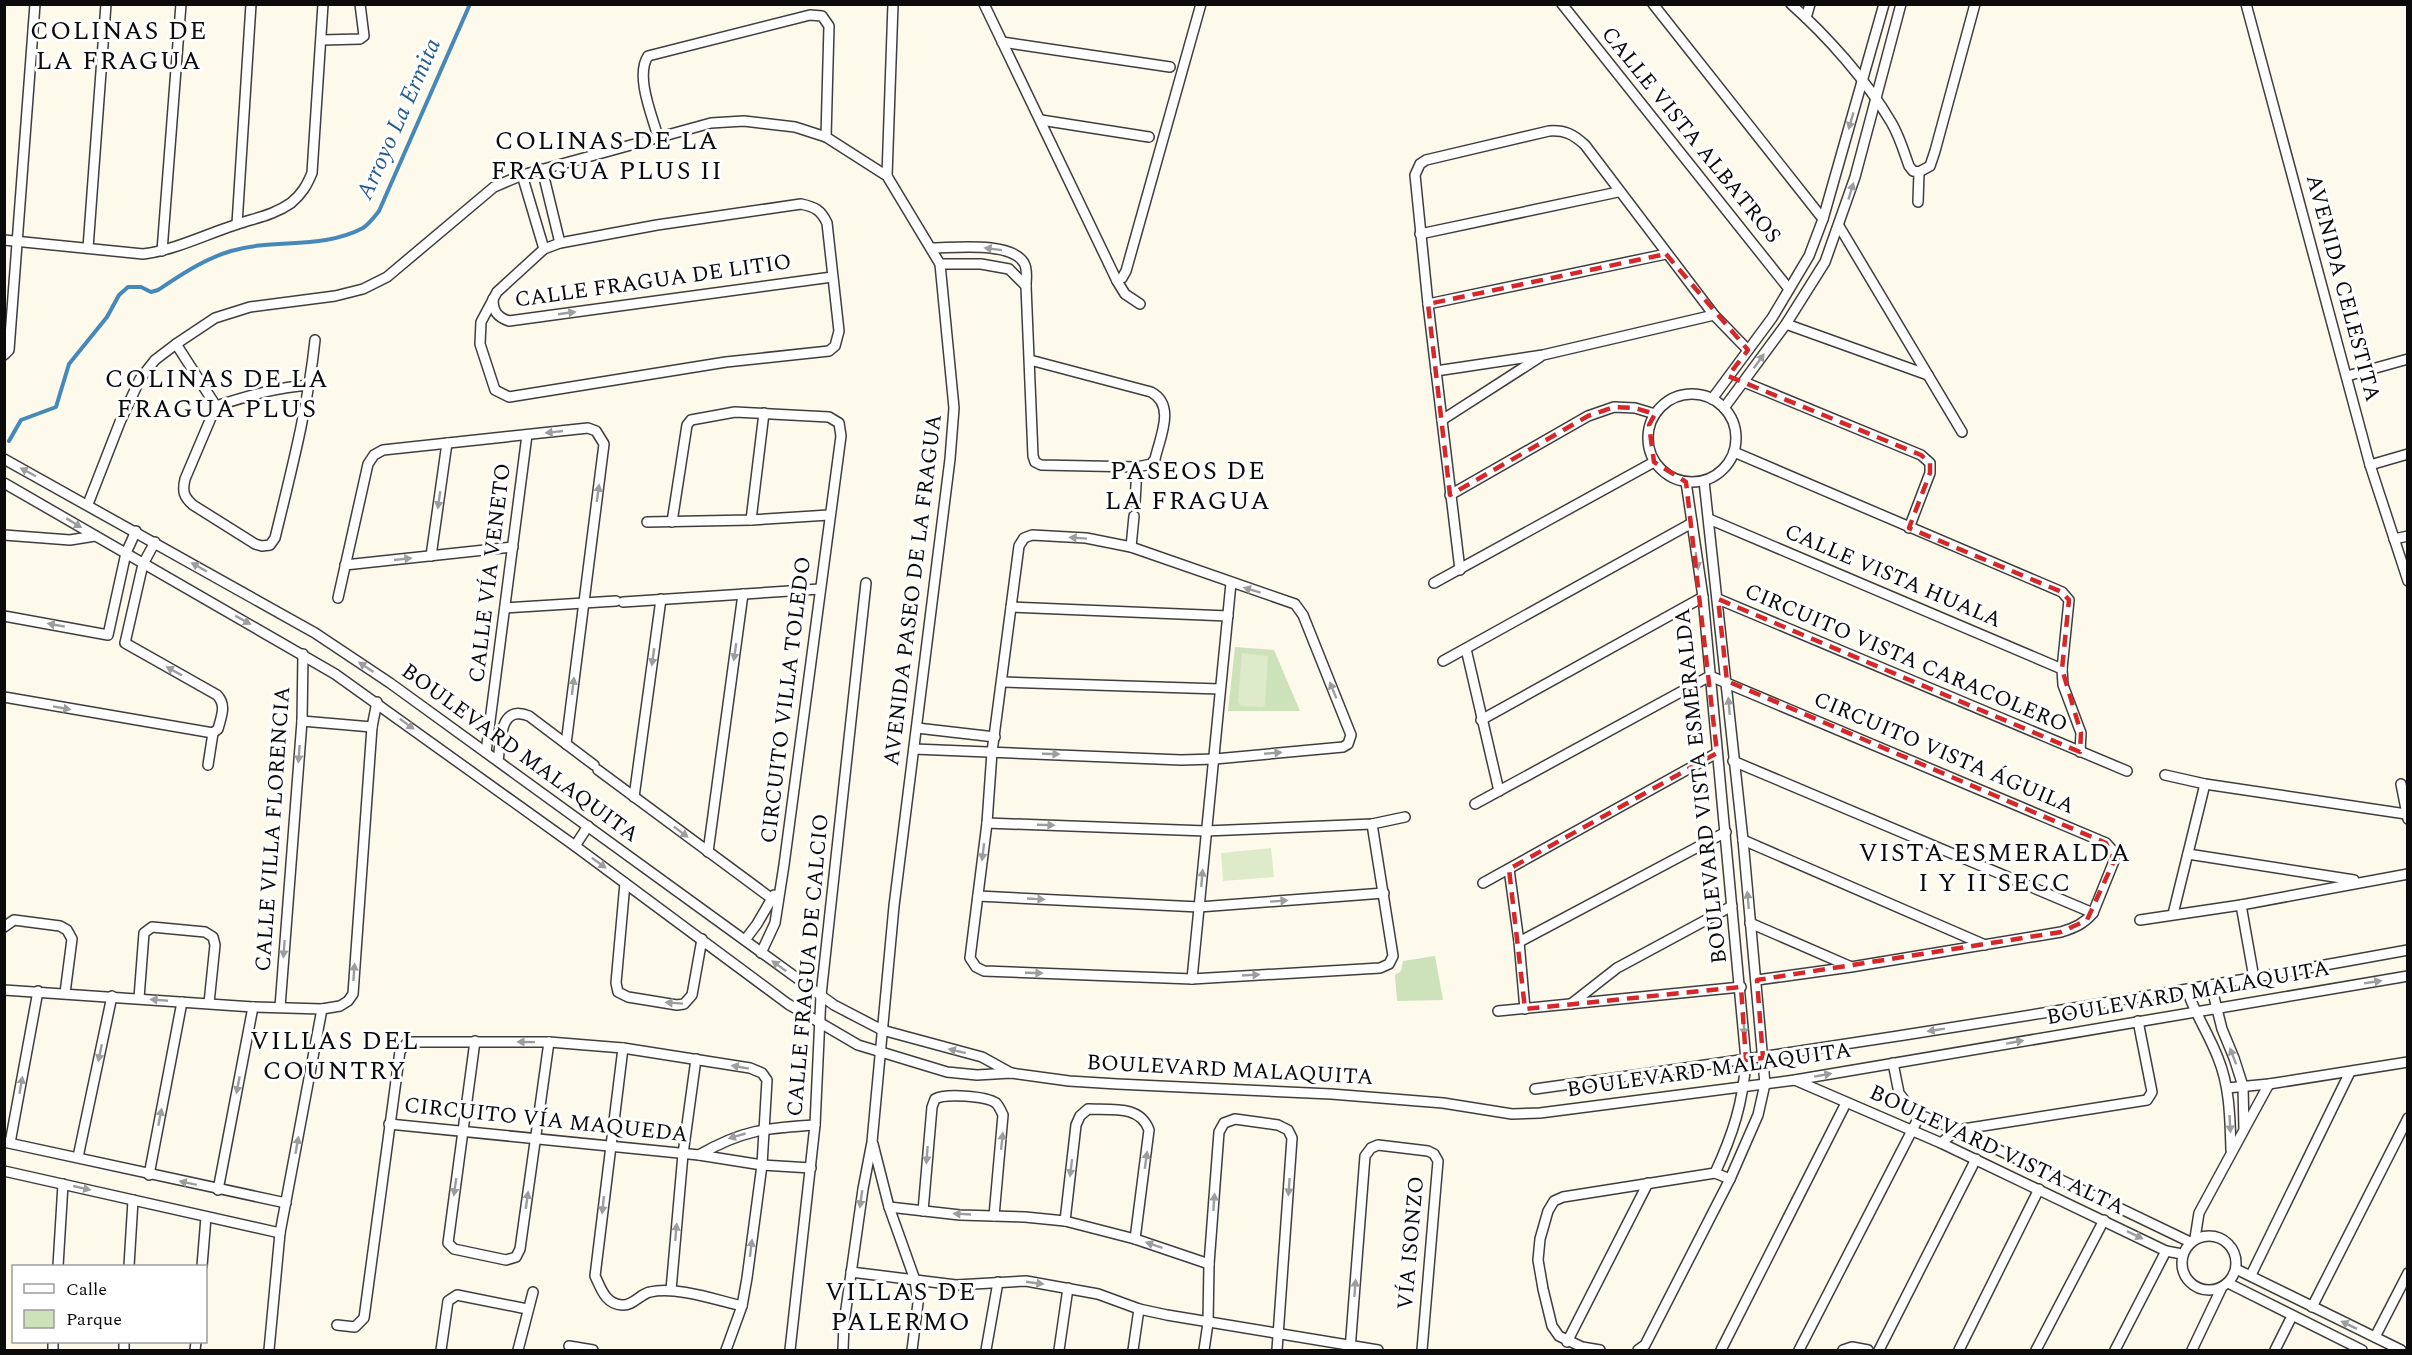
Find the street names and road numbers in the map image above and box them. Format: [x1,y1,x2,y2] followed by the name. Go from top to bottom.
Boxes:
[1593,19,1789,251] street label: CALLE VISTA ALBATROS
[2297,171,2389,405] street label: AVENIDA CELESTITA
[513,245,793,317] street label: CALLE FRAGUA DE LITIO
[875,412,951,768] street label: AVENIDA PASEO DE LA FRAGUA
[460,461,520,685] street label: CALLE VÍA VENETO
[1779,515,2007,637] street label: CALLE VISTA HUALA
[752,555,820,845] street label: CIRCUITO VILLA TOLEDO
[1739,575,2073,741] street label: CIRCUITO VISTA CARACOLERO
[1666,606,1736,966] street label: BOULEVARD VISTA ESMERALDA
[394,655,646,851] street label: BOULEVARD MALAQUITA
[1808,683,2080,823] street label: CIRCUITO VISTA ÁGUILA
[247,685,299,973] street label: CALLE VILLA FLORENCIA
[778,812,838,1118] street label: CALLE FRAGUA DE CALCIO
[2044,952,2332,1034] street label: BOULEVARD MALAQUITA
[1564,1034,1854,1106] street label: BOULEVARD MALAQUITA
[1086,1046,1374,1094] street label: BOULEVARD MALAQUITA
[1864,1076,2130,1224] street label: BOULEVARD VISTA ALTA
[402,1089,690,1151] street label: CIRCUITO VÍA MAQUEDA
[1389,1175,1433,1311] street label: VÍA ISONZO

